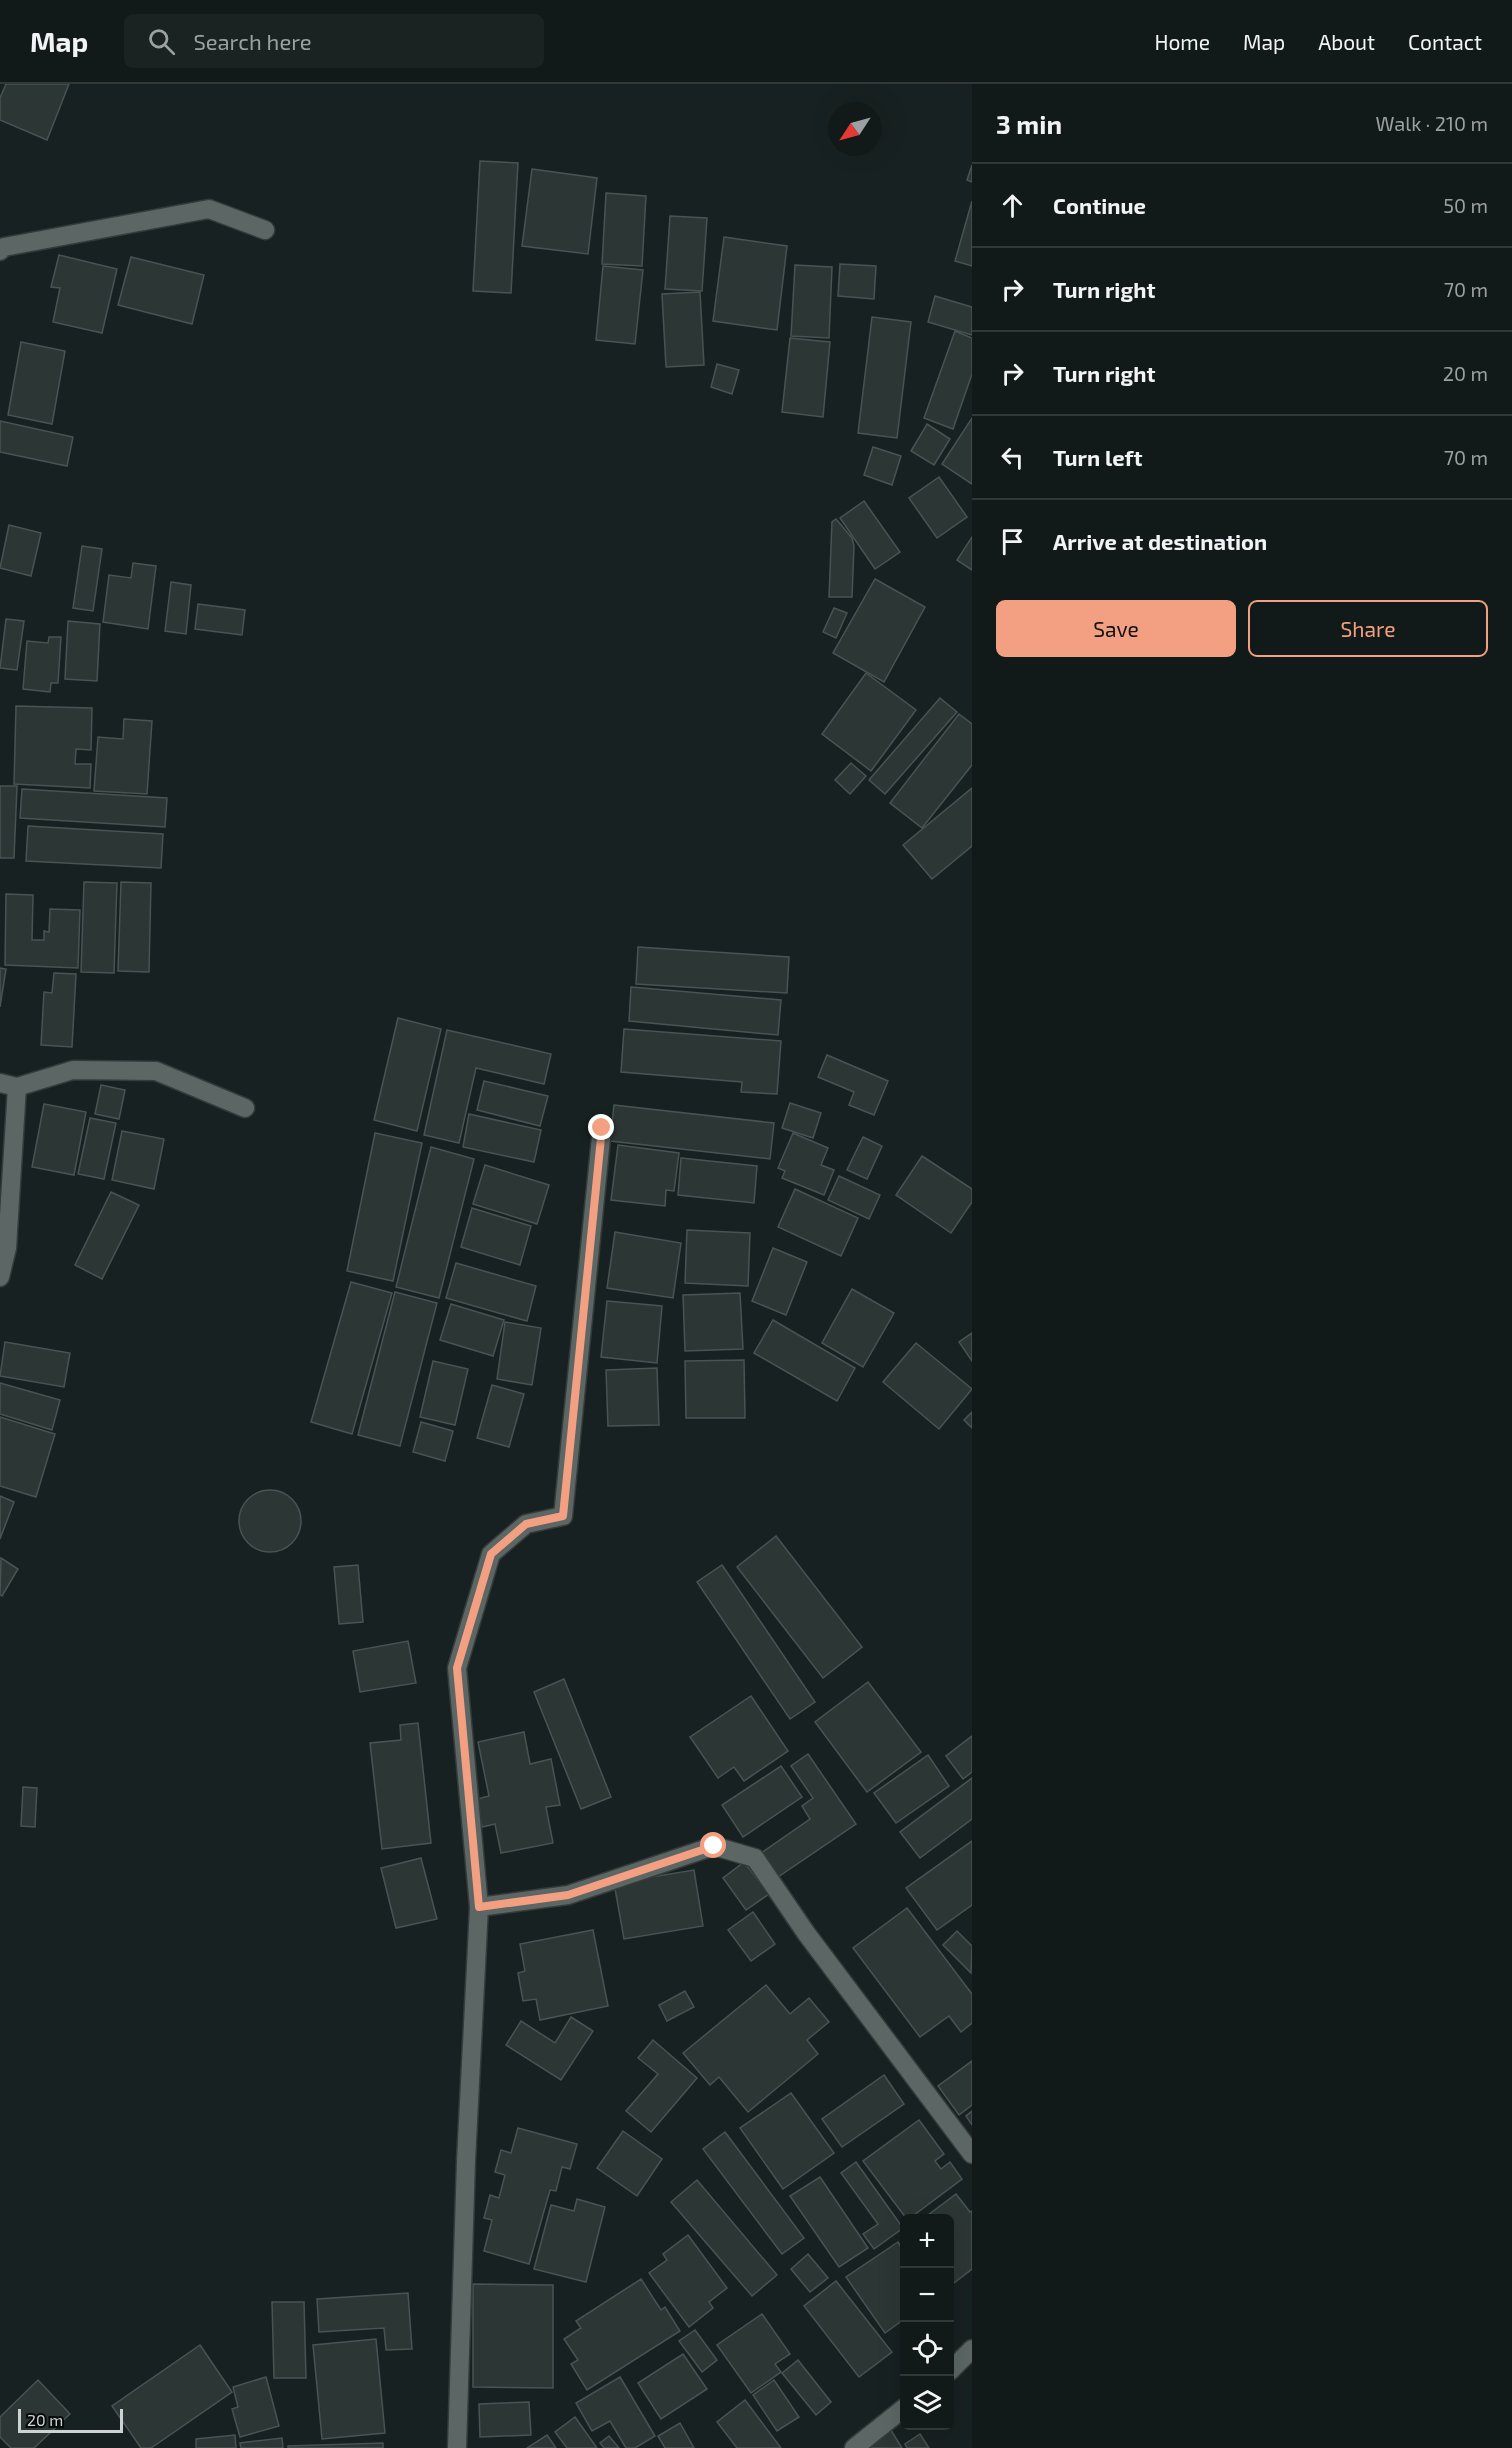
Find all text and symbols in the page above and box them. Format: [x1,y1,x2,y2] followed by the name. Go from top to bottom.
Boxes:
[124,14,544,68] search box
[30,24,88,58] text: Map
[145,25,178,58] icon: search
[193,28,312,54] text: Search here
[1154,29,1210,54] text: Home
[1243,29,1285,54] text: Map
[1318,29,1375,54] text: About
[1408,29,1482,54] text: Contact
[828,102,882,156] north arrow
[996,108,1062,139] text: 3 min
[1376,111,1488,135] text: Walk · 210 m
[996,189,1029,222] icon: ahead
[1053,192,1146,218] text: Continue
[1443,193,1488,217] text: 50 m
[996,273,1029,306] icon: right
[1053,276,1155,302] text: Turn right
[1444,277,1488,301] text: 70 m
[996,357,1029,390] icon: right
[1053,360,1155,386] text: Turn right
[1443,361,1488,385] text: 20 m
[996,441,1029,474] icon: left
[1053,444,1142,470] text: Turn left
[1444,445,1488,469] text: 70 m
[996,525,1029,558] icon: arrive
[1053,528,1267,554] text: Arrive at destination
[996,600,1236,657] button: Save
[1248,600,1488,657] button: Share
[588,1114,614,1140] route end
[700,1832,726,1858] route start
[900,2214,954,2430] map controls
[900,2214,954,2268] button: +
[900,2268,954,2322] button: −
[900,2322,954,2376] button: locate
[900,2376,954,2430] button: layers
[18,2406,123,2434] scale bar
[27,2410,63,2429] text: 20 m

